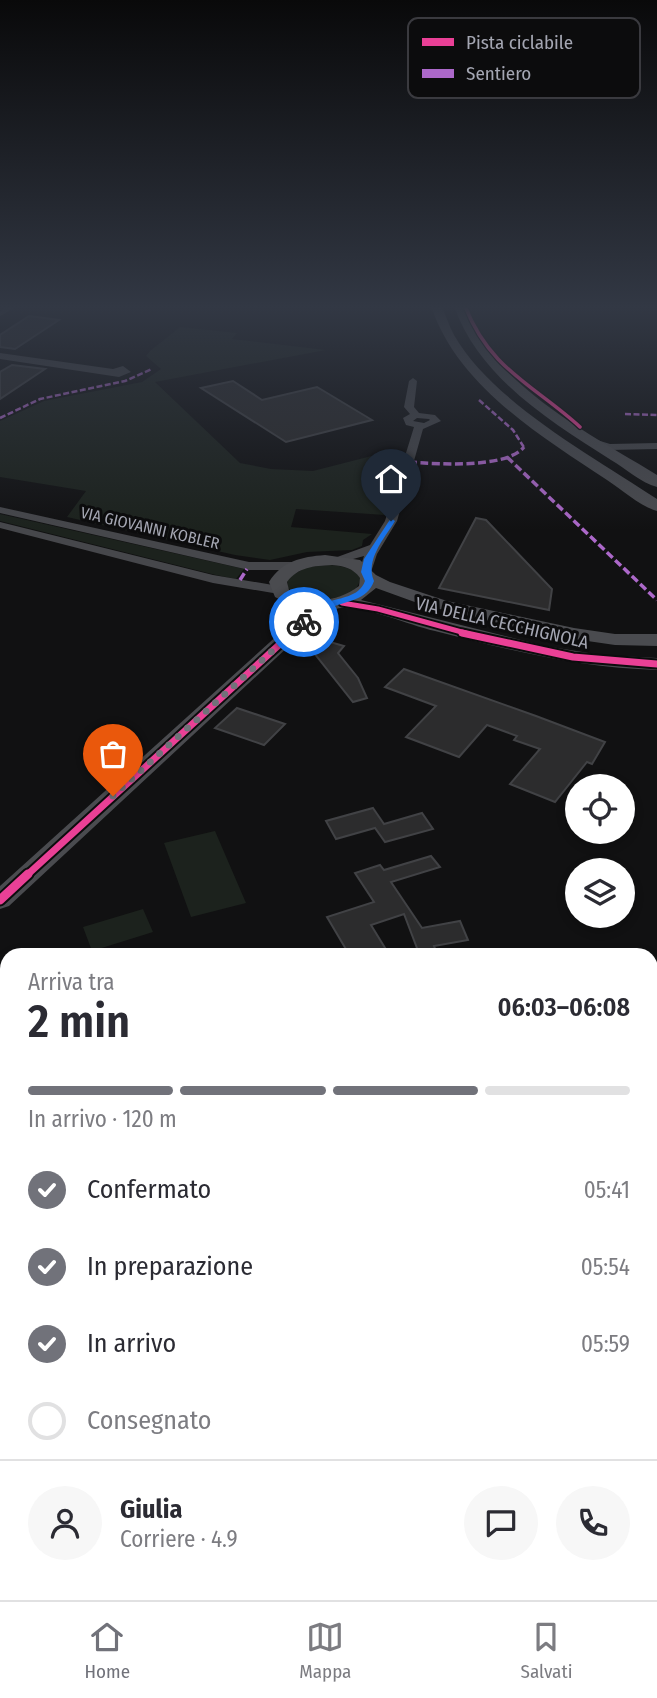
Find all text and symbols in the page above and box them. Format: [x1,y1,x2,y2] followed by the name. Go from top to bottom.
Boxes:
[408,18,640,98] legend
[466,31,573,54] text: Pista ciclabile
[466,62,531,85] text: Sentiero
[361,449,421,521] pin
[372,460,410,498] icon: home
[79,503,222,553] street label: VIA GIOVANNI KOBLER
[269,587,339,657] courier
[413,592,591,654] street label: VIA DELLA CECCHIGNOLA
[285,603,323,641] icon: bike
[83,724,143,796] pin
[94,735,132,773] icon: bag
[565,774,635,928] map controls
[565,774,635,844] button: locate
[565,858,635,928] button: layers
[28,968,115,996] text: Arriva tra
[497,992,630,1023] text: 06:03–06:08
[28,994,130,1049] text: 2 min
[28,1105,177,1133] text: In arrivo · 120 m
[28,1171,66,1209] icon: check
[87,1174,211,1205] text: Confermato
[584,1176,630,1204] text: 05:41
[28,1248,66,1286] icon: check
[87,1251,253,1282] text: In preparazione
[581,1253,630,1281] text: 05:54
[28,1325,66,1363] icon: check
[87,1328,176,1359] text: In arrivo
[581,1330,630,1358] text: 05:59
[87,1405,211,1436] text: Consegnato
[28,1486,102,1560] button: person
[464,1486,538,1560] button: chat
[556,1486,630,1560] button: phone
[120,1494,182,1525] text: Giulia
[120,1525,238,1553] text: Corriere · 4.9
[85,1618,130,1683] tab: Home
[299,1618,351,1683] tab: Mappa
[521,1618,572,1683] tab: Salvati

